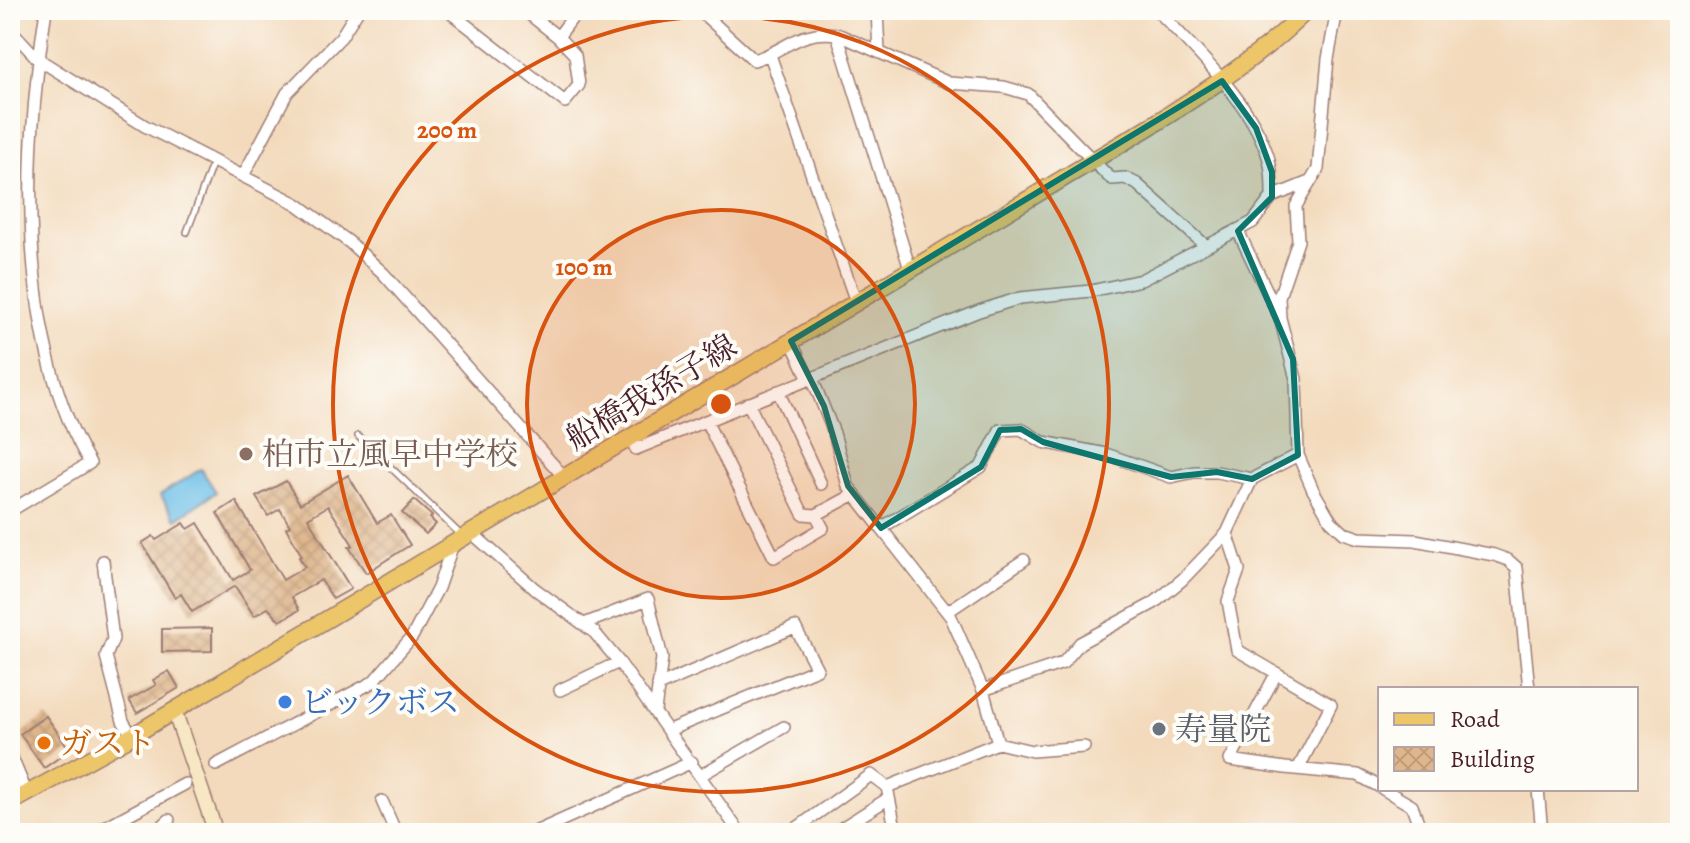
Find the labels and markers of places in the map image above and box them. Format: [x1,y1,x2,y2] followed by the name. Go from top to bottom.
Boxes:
[707,390,735,418] centre of rings
[262,432,518,476] place label: 柏市立風早中学校
[237,445,255,463] marker: 柏市立風早中学校
[301,680,460,724] place label: ビックボス
[276,693,294,711] marker: ビックボス
[1175,707,1271,751] place label: 寿量院
[1150,720,1168,738] marker: 寿量院
[60,721,156,765] place label: ガスト
[35,734,53,752] marker: ガスト

